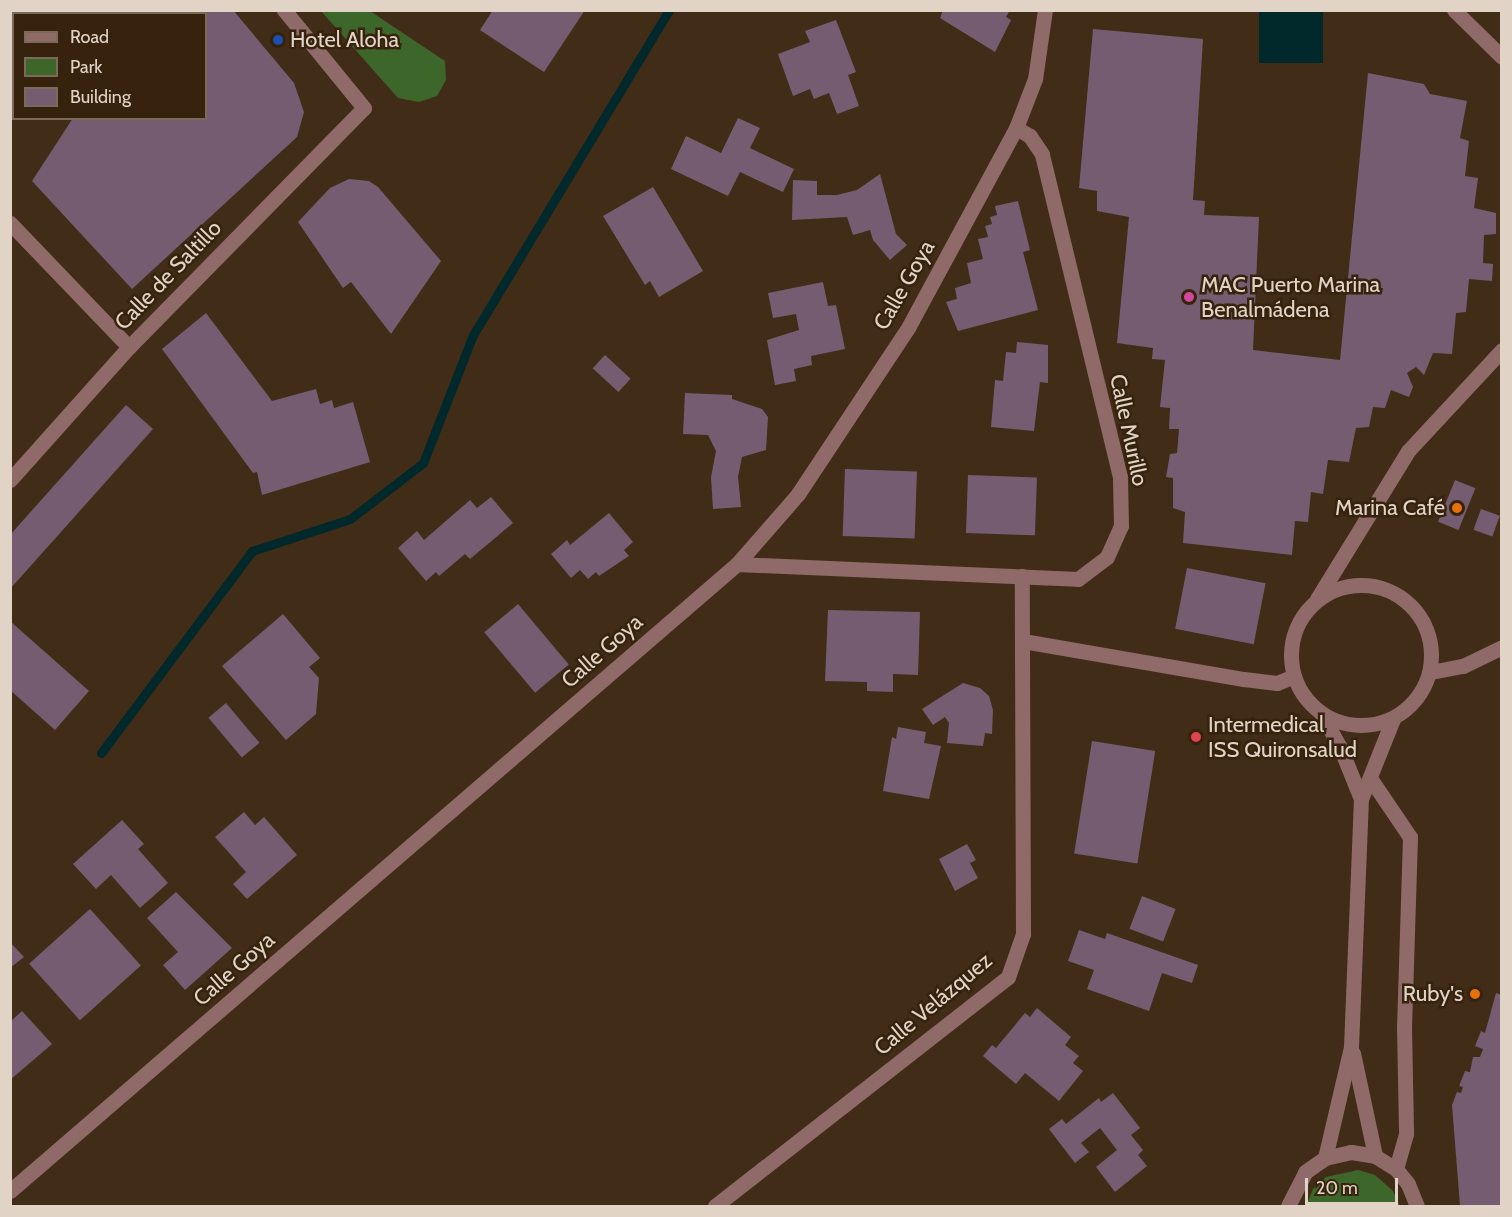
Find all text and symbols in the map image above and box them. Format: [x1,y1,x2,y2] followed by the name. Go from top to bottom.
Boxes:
[12,12,207,120] legend
[70,26,109,48] text: Road
[290,27,399,53] place label: Hotel Aloha
[271,33,285,47] marker: Hotel Aloha
[70,56,102,78] text: Park
[70,86,131,108] text: Building
[109,215,227,335] street label: Calle de Saltillo
[868,236,940,334] street label: Calle Goya
[1201,271,1380,322] place label: MAC Puerto Marina Benalmádena
[1182,290,1196,304] marker: MAC Puerto Marina Benalmádena
[1104,372,1154,488] street label: Calle Murillo
[1335,495,1445,521] place label: Marina Café
[1450,501,1464,515] marker: Marina Café
[556,609,648,693] street label: Calle Goya
[1208,711,1357,762] place label: Intermedical ISS Quironsalud
[1189,730,1203,744] marker: Intermedical ISS Quironsalud
[188,927,280,1011] street label: Calle Goya
[869,947,997,1061] street label: Calle Velázquez
[1403,981,1463,1007] place label: Ruby's
[1468,987,1482,1001] marker: Ruby's
[1308,1166,1401,1204] scale bar
[1316,1177,1358,1199] text: 20 m

